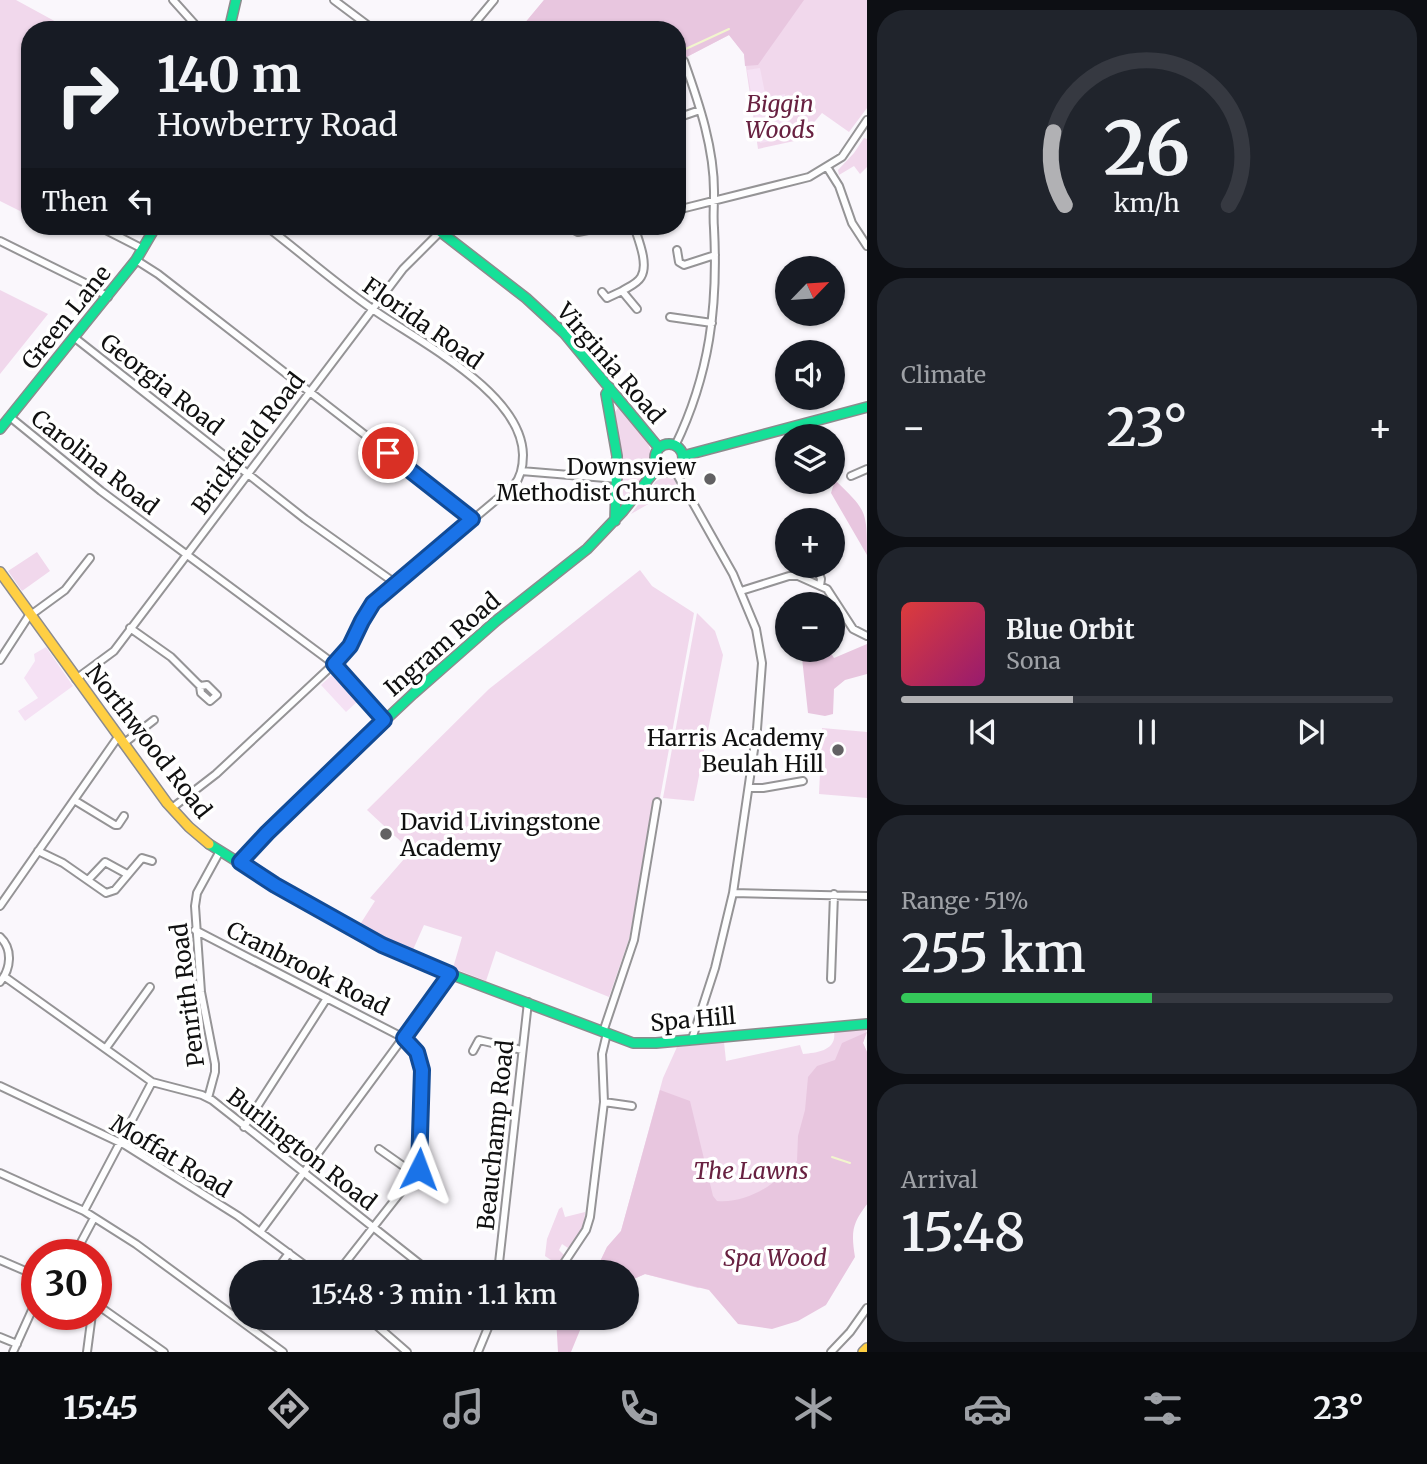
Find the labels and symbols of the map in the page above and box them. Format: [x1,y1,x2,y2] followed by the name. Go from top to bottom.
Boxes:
[745,89,815,144] park label: Biggin Woods
[775,256,845,326] north arrow
[15,259,117,375] street label: Green Lane
[357,271,489,375] street label: Florida Road
[550,296,671,429] street label: Virginia Road
[95,327,229,441] street label: Georgia Road
[185,366,311,519] street label: Brickfield Road
[25,403,165,521] street label: Carolina Road
[358,423,418,483] pin
[496,452,697,507] place label: Downsview Methodist Church
[702,471,718,487] marker: Downsview Methodist Church
[378,586,506,702] street label: Ingram Road
[80,658,218,824] street label: Northwood Road
[647,723,825,778] place label: Harris Academy Beulah Hill
[830,742,846,758] marker: Harris Academy Beulah Hill
[399,807,600,862] place label: David Livingstone Academy
[378,826,394,842] marker: David Livingstone Academy
[222,915,394,1022] street label: Cranbrook Road
[164,921,210,1068] street label: Penrith Road
[649,1001,737,1037] street label: Spa Hill
[471,1038,519,1232] street label: Beauchamp Road
[222,1082,383,1216] street label: Burlington Road
[105,1109,237,1204] street label: Moffat Road
[382,1132,456,1206] position arrow
[694,1156,808,1185] park label: The Lawns
[21,1239,112,1330] speed limit sign: 30
[723,1243,827,1272] park label: Spa Wood

